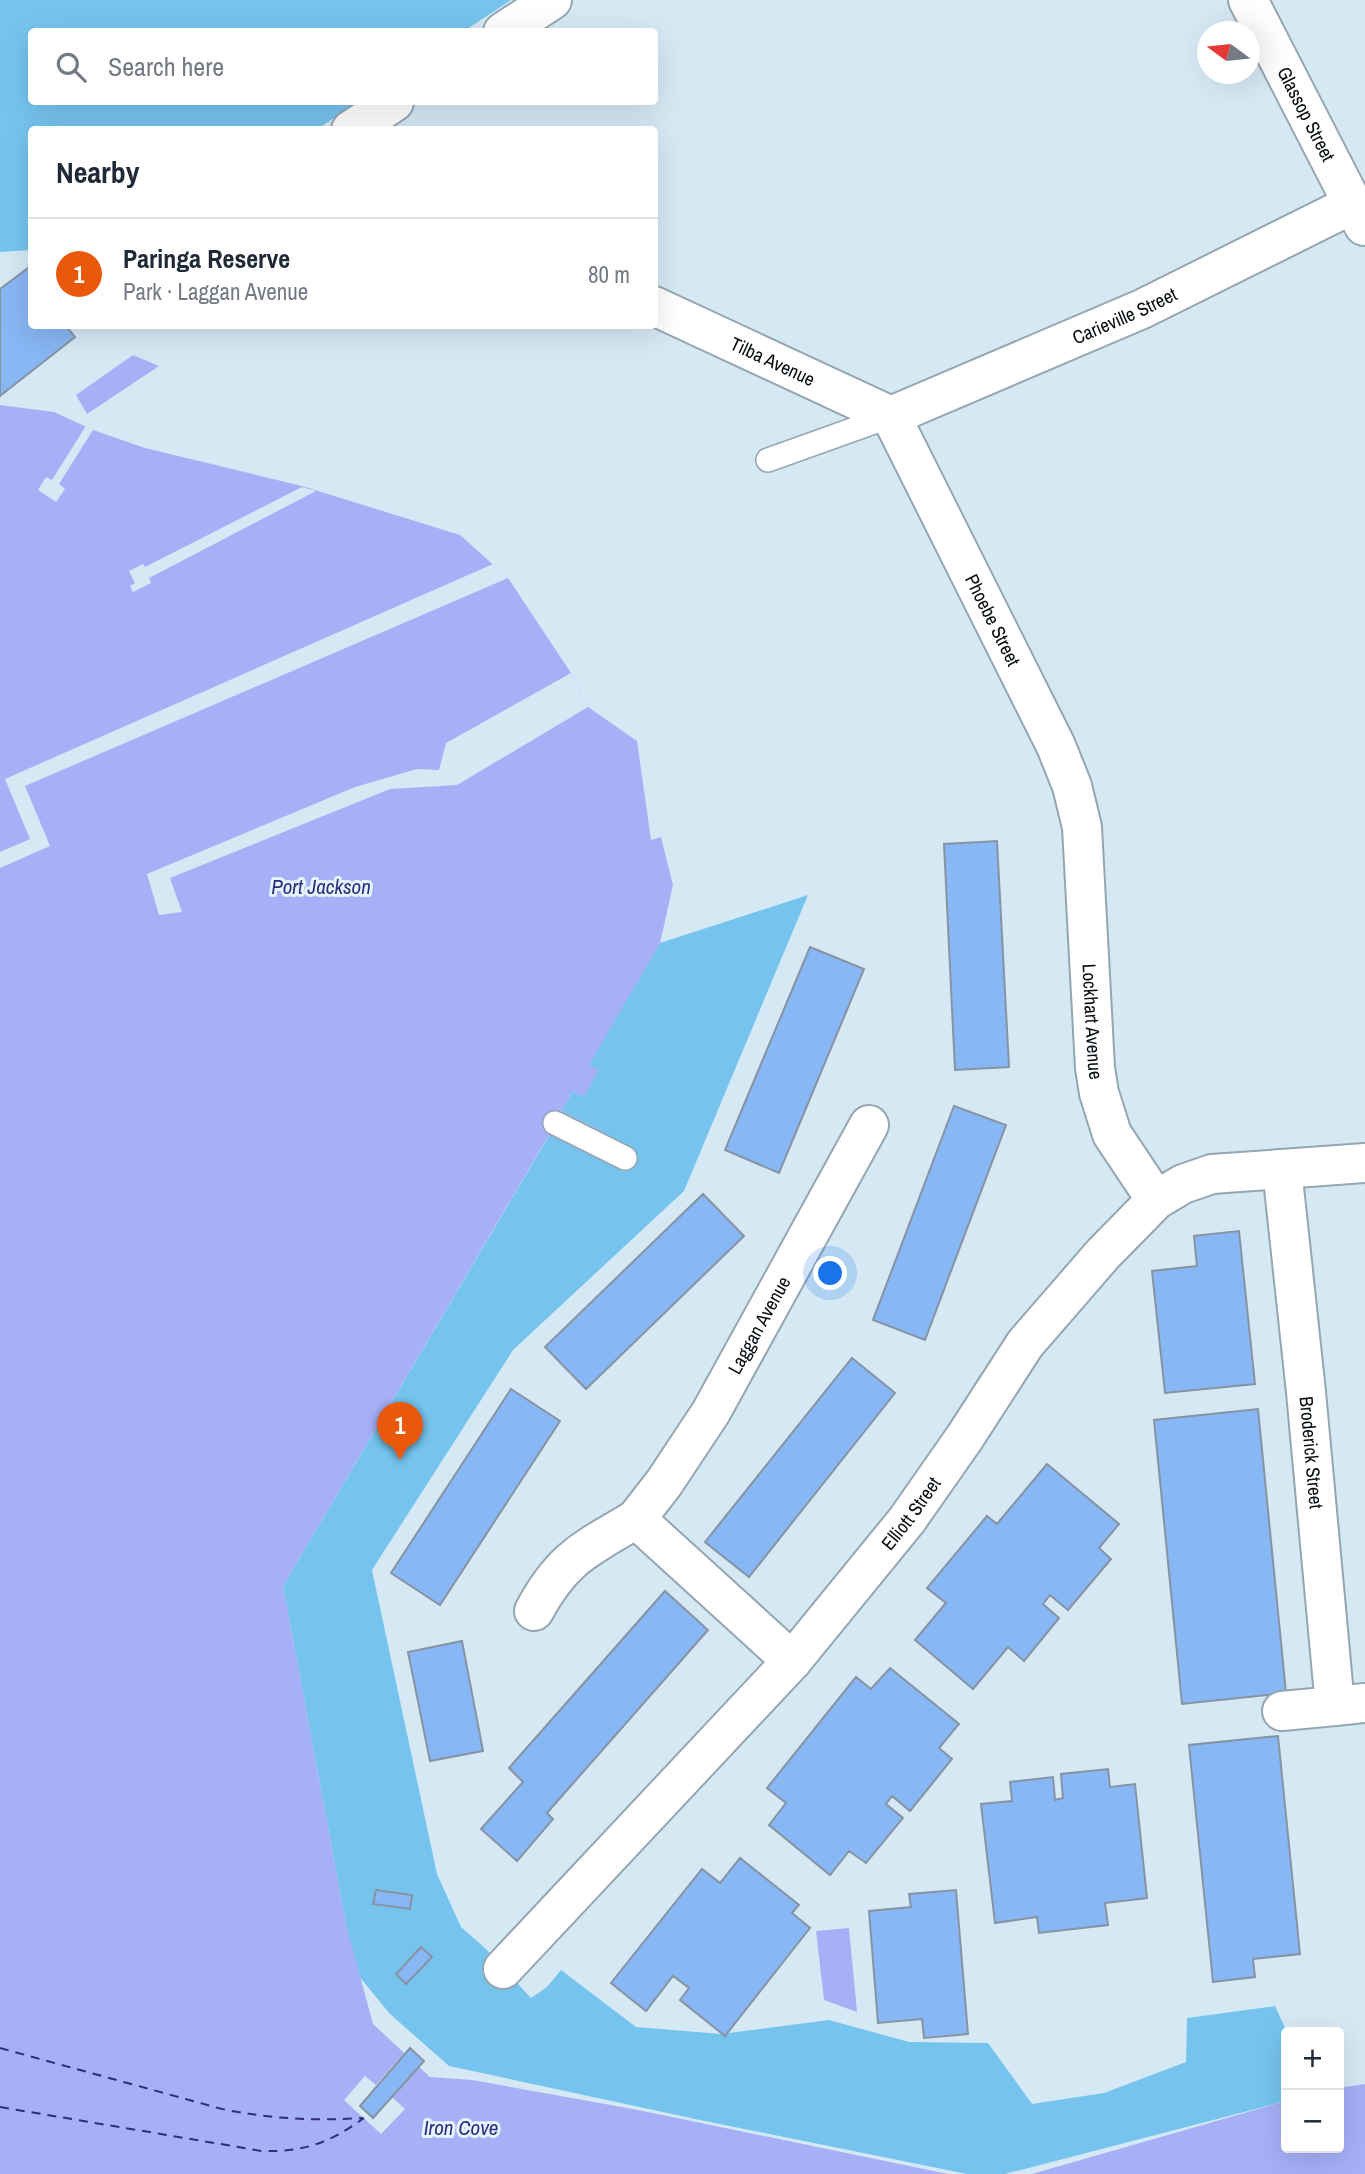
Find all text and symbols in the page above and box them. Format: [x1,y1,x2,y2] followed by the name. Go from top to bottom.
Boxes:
[1197,21,1260,84] north arrow
[28,28,658,105] search box
[52,48,90,86] icon: search
[108,49,224,84] text: Search here
[1271,62,1342,166] street label: Glassop Street
[56,152,139,192] text: Nearby
[123,241,290,276] text: Paringa Reserve
[74,259,84,290] text: 1
[588,259,630,290] text: 80 m
[123,276,308,307] text: Park · Laggan Avenue
[1068,281,1182,350] street label: Carieville Street
[726,330,819,392] street label: Tilba Avenue
[959,570,1027,671] street label: Phoebe Street
[271,872,371,901] water label: Port Jackson
[1076,963,1110,1081] street label: Lockhart Avenue
[813,1256,847,1290] your location
[721,1271,796,1379] street label: Laggan Avenue
[1293,1395,1330,1510] street label: Broderick Street
[377,1402,423,1460] pin: 1
[875,1471,947,1555] street label: Elliott Street
[1281,2027,1344,2153] map controls
[1281,2027,1344,2090] button: +
[1281,2090,1344,2153] button: −
[424,2113,498,2142] water label: Iron Cove

